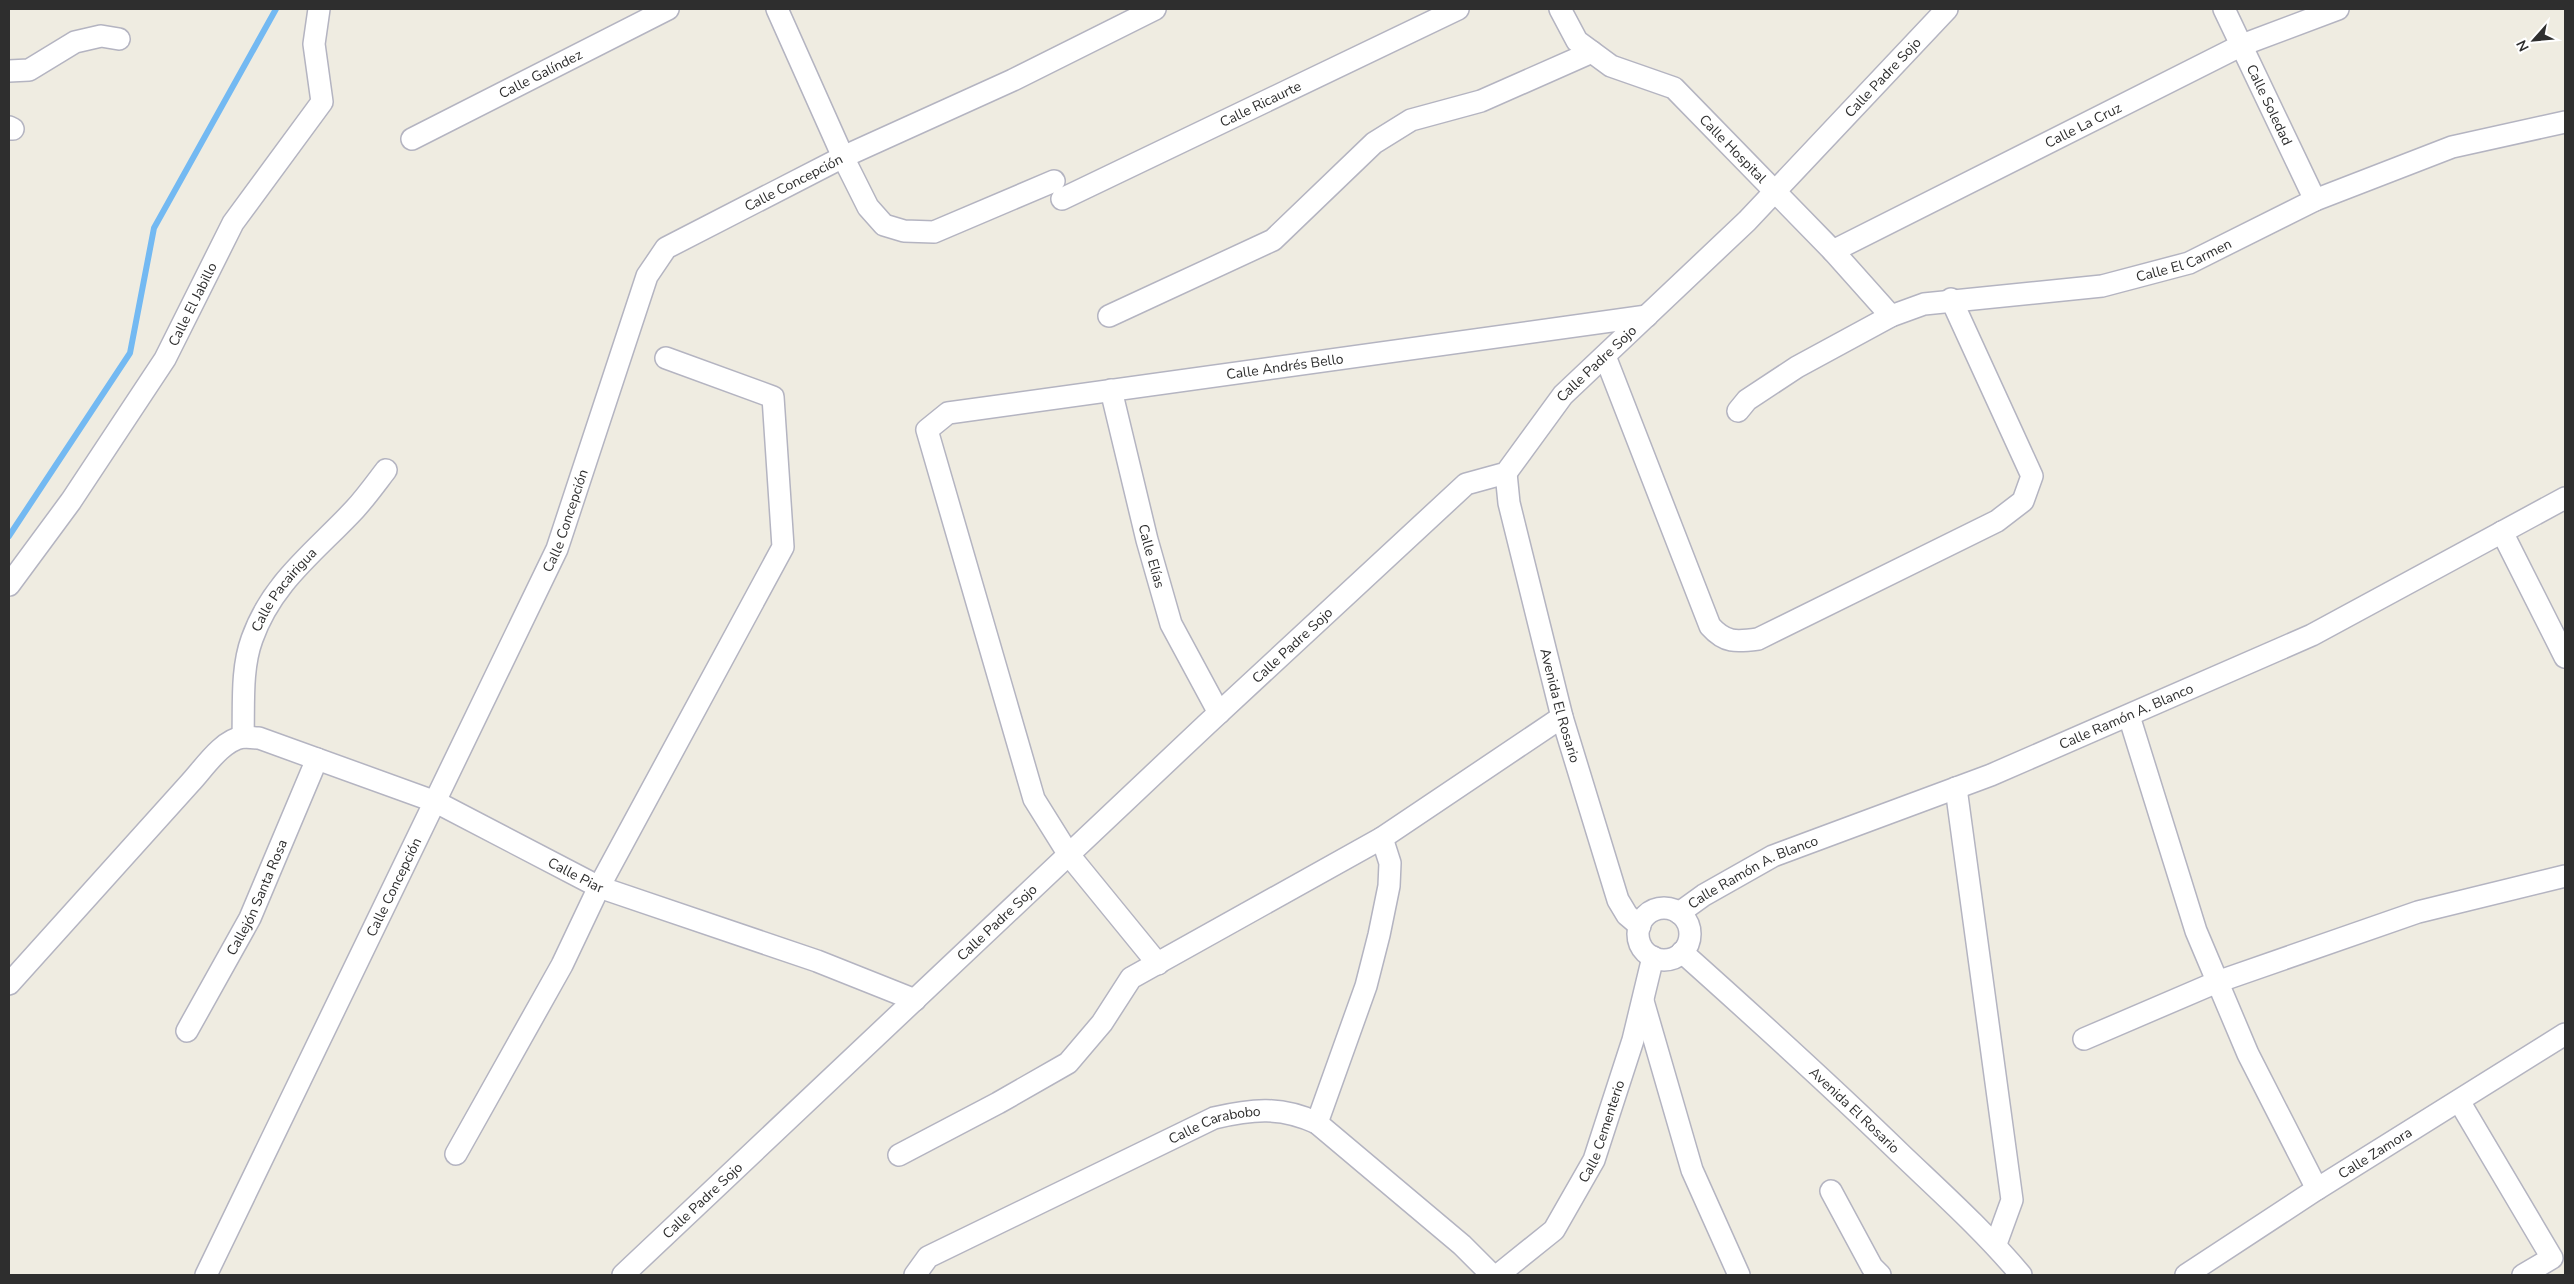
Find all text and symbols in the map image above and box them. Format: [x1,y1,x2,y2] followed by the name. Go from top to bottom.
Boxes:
[2509,15,2559,65] north arrow
[1840,33,1925,121] street label: Calle Padre Sojo
[2512,37,2534,55] text: N
[496,45,586,103] street label: Calle Galíndez
[2242,61,2297,148] street label: Calle Soledad
[1217,76,1304,131] street label: Calle Ricaurte
[2042,98,2125,152] street label: Calle La Cruz
[1695,110,1772,188] street label: Calle Hospital
[741,149,846,216] street label: Calle Concepción
[2134,234,2235,286] street label: Calle El Carmen
[164,259,221,349] street label: Calle El Jabillo
[1552,321,1641,405] street label: Calle Padre Sojo
[1225,349,1345,384] street label: Calle Andrés Bello
[538,467,592,575] street label: Calle Concepción
[1134,522,1170,591] street label: Calle Elías
[246,543,321,634] street label: Calle Pacairigua
[1248,603,1337,687] street label: Calle Padre Sojo
[1536,646,1585,765] street label: Avenida El Rosario
[2056,678,2196,754] street label: Calle Ramón A. Blanco
[1684,831,1821,913] street label: Calle Ramón A. Blanco
[362,834,426,940] street label: Calle Concepción
[222,836,292,959] street label: Callejón Santa Rosa
[545,853,606,897] street label: Calle Piar
[953,880,1041,965] street label: Calle Padre Sojo
[1805,1063,1904,1158] street label: Avenida El Rosario
[1574,1077,1629,1186] street label: Calle Cementerio
[1165,1101,1261,1148] street label: Calle Carabobo
[2334,1123,2415,1183] street label: Calle Zamora
[658,1158,747,1243] street label: Calle Padre Sojo

